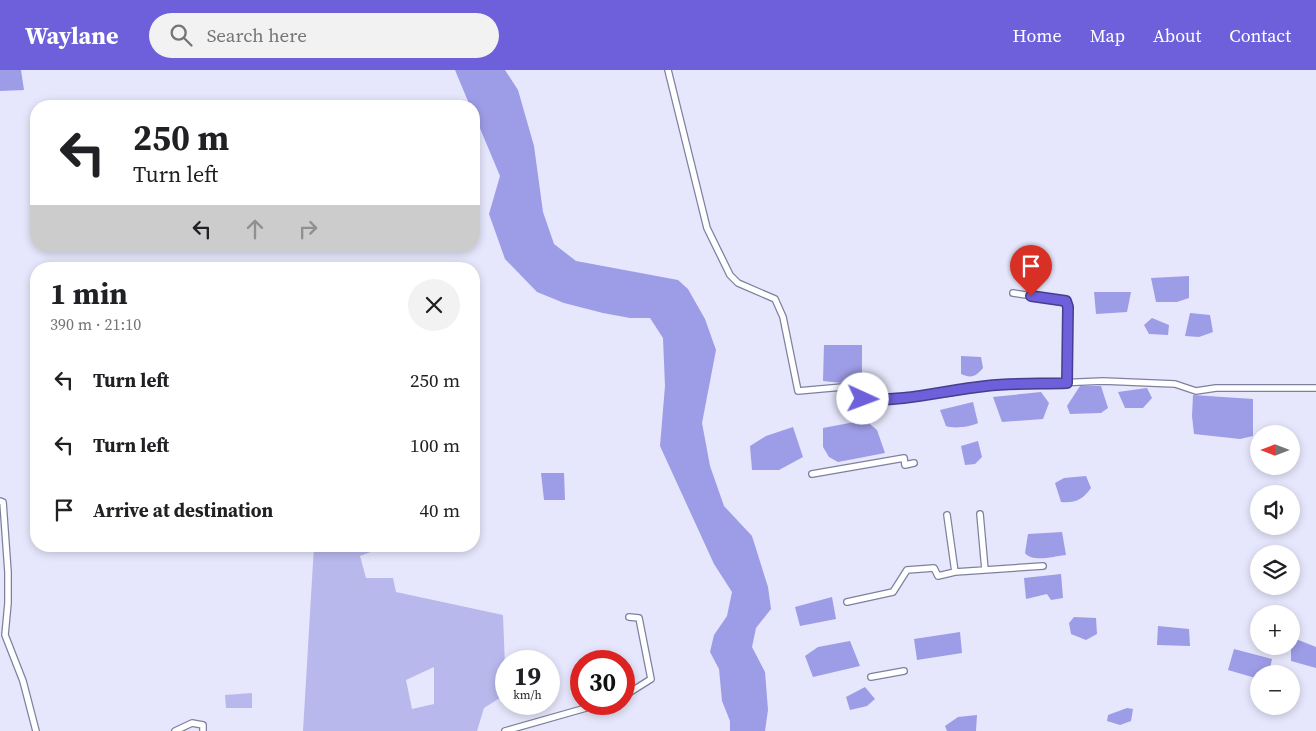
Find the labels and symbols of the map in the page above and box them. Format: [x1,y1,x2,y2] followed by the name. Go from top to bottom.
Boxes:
[1010,245,1052,296] pin
[836,372,888,424] position arrow
[1250,425,1300,475] north arrow
[570,650,635,715] speed limit sign: 30

